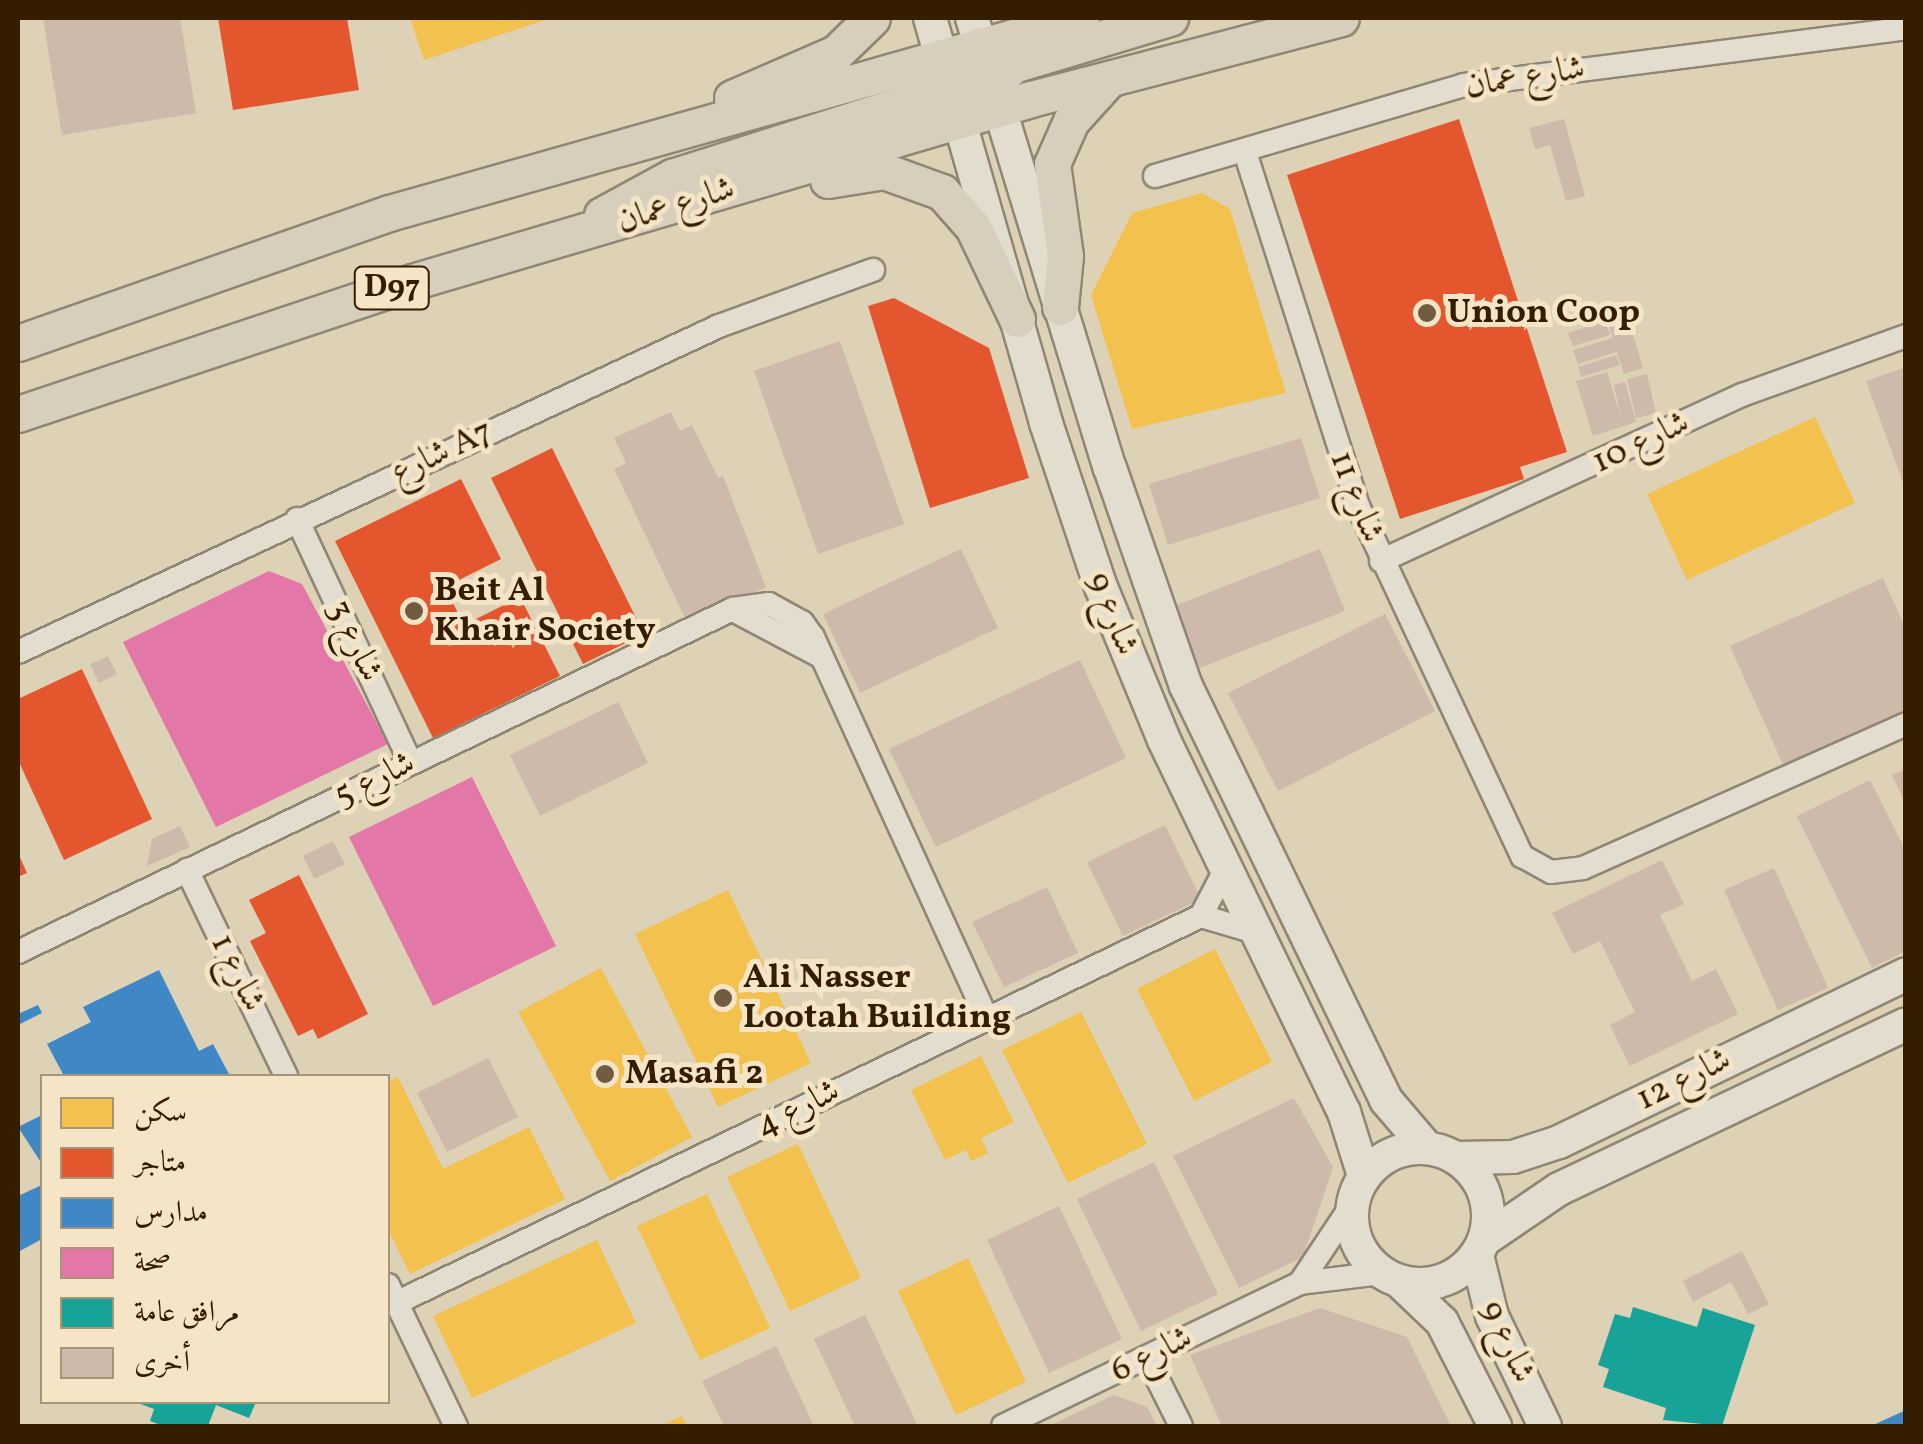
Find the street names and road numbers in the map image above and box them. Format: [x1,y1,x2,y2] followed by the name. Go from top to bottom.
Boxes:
[1462,48,1588,108] street label: شارع عمان
[612,168,740,244] street label: شارع عمان
[352,261,432,315] road number: D97
[1586,402,1696,484] street label: شارع 10
[384,411,500,495] street label: شارع A7
[1319,445,1393,549] street label: شارع 11
[1077,566,1147,662] street label: شارع 9
[317,593,391,689] street label: شارع 3
[328,743,422,817] street label: شارع 5
[200,927,274,1019] street label: شارع 1
[1630,1039,1738,1121] street label: شارع 12
[749,1071,847,1147] street label: شارع 4
[1470,1294,1544,1390] street label: شارع 9
[1104,1317,1200,1393] street label: شارع 6

